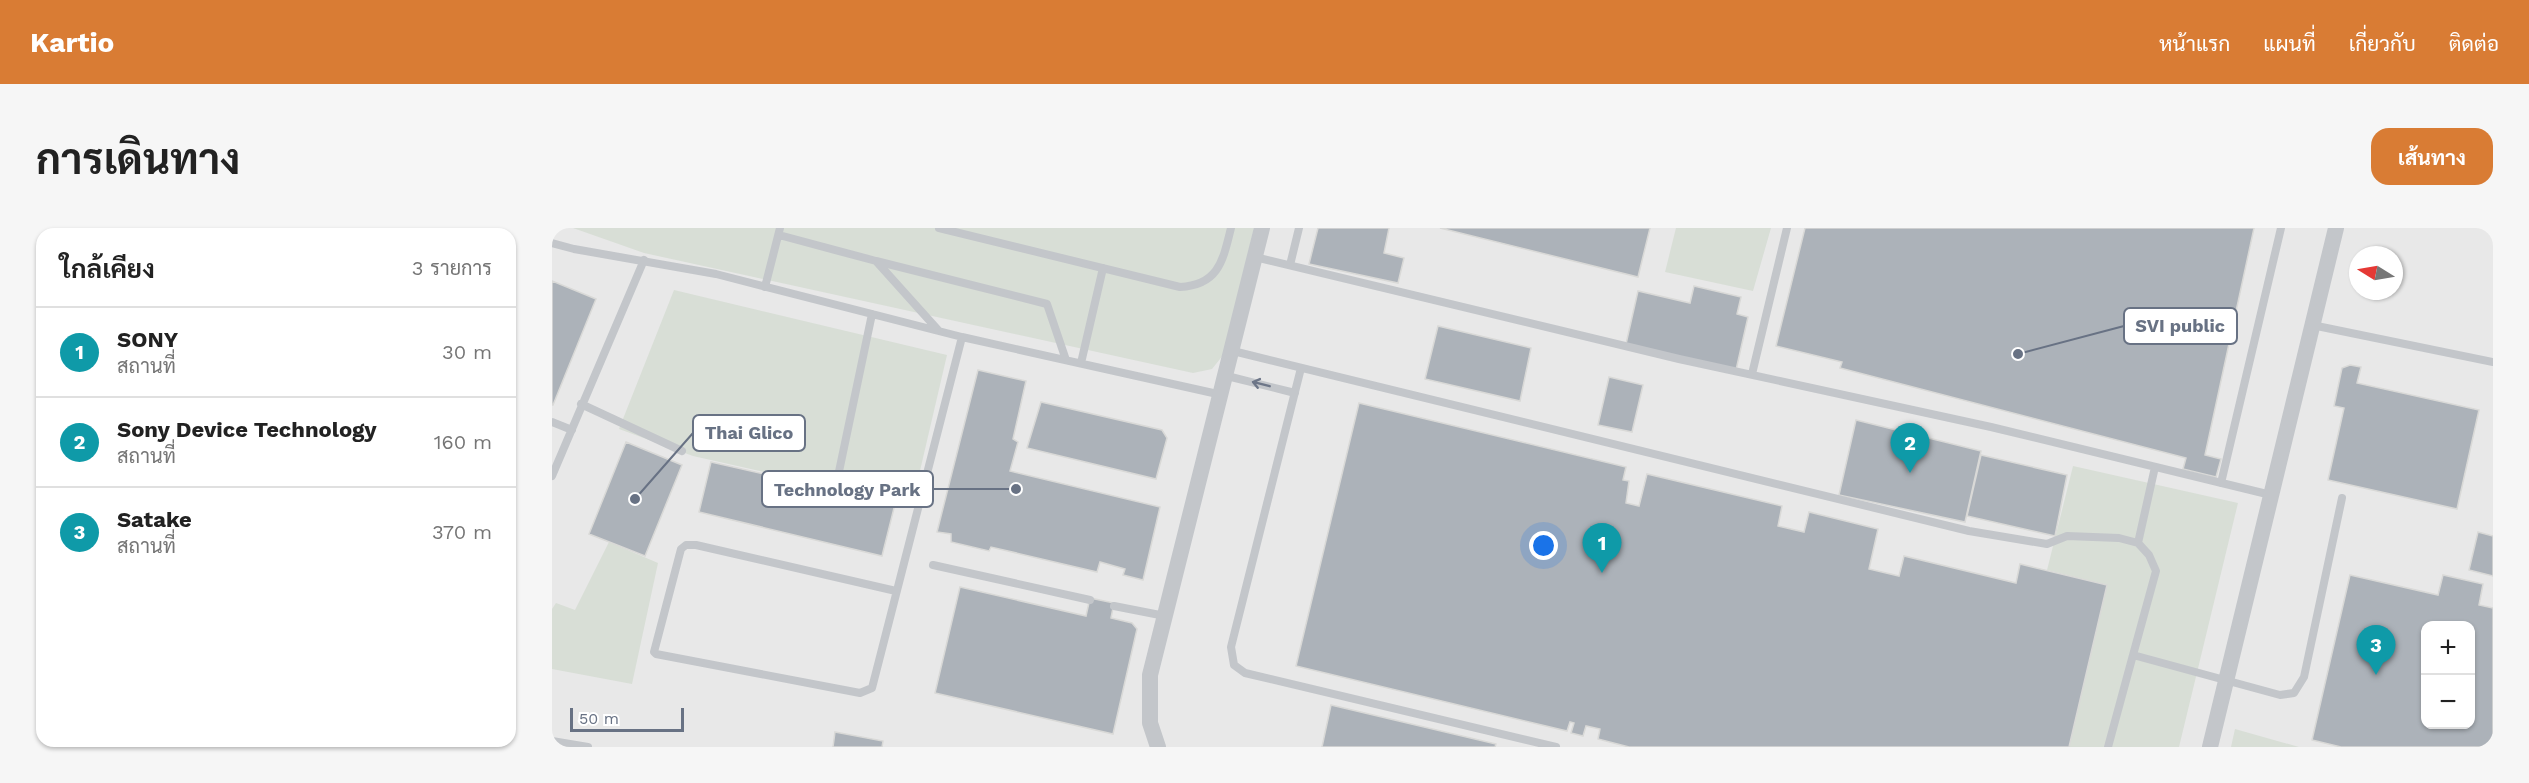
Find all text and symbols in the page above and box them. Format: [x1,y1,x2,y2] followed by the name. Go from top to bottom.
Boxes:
[30,26,114,59] text: Kartio
[2159,31,2230,56] text: หน้าแรก
[2263,31,2316,56] text: แผนที่
[2349,31,2416,56] text: เกี่ยวกับ
[2449,31,2499,56] text: ติดต่อ
[2371,128,2493,185] button: เส้นทาง
[36,135,240,184] text: การเดินทาง
[2349,246,2403,300] north arrow
[60,254,155,284] text: ใกล้เคียง
[412,256,492,280] text: 3 รายการ
[2124,308,2237,344] callout: SVI public
[2135,315,2225,336] text: SVI public
[117,327,178,352] text: SONY
[75,340,84,364] text: 1
[442,340,492,364] text: 30 m
[117,354,176,378] text: สถานที่
[1252,378,1271,390] one-way arrow
[693,415,805,451] callout: Thai Glico
[117,417,377,442] text: Sony Device Technology
[705,422,794,443] text: Thai Glico
[1890,424,1930,473] pin: 2
[74,430,85,454] text: 2
[434,430,492,454] text: 160 m
[117,444,176,468] text: สถานที่
[762,471,933,507] callout: Technology Park
[774,479,921,500] text: Technology Park
[117,507,192,532] text: Satake
[74,520,85,544] text: 3
[432,520,492,544] text: 370 m
[1582,524,1622,573] pin: 1
[1529,531,1558,560] your location
[117,534,176,558] text: สถานที่
[2421,621,2475,729] map controls
[2421,621,2475,675] button: +
[2356,626,2396,675] pin: 3
[2421,675,2475,729] button: −
[570,705,684,732] scale bar
[579,709,619,728] text: 50 m

